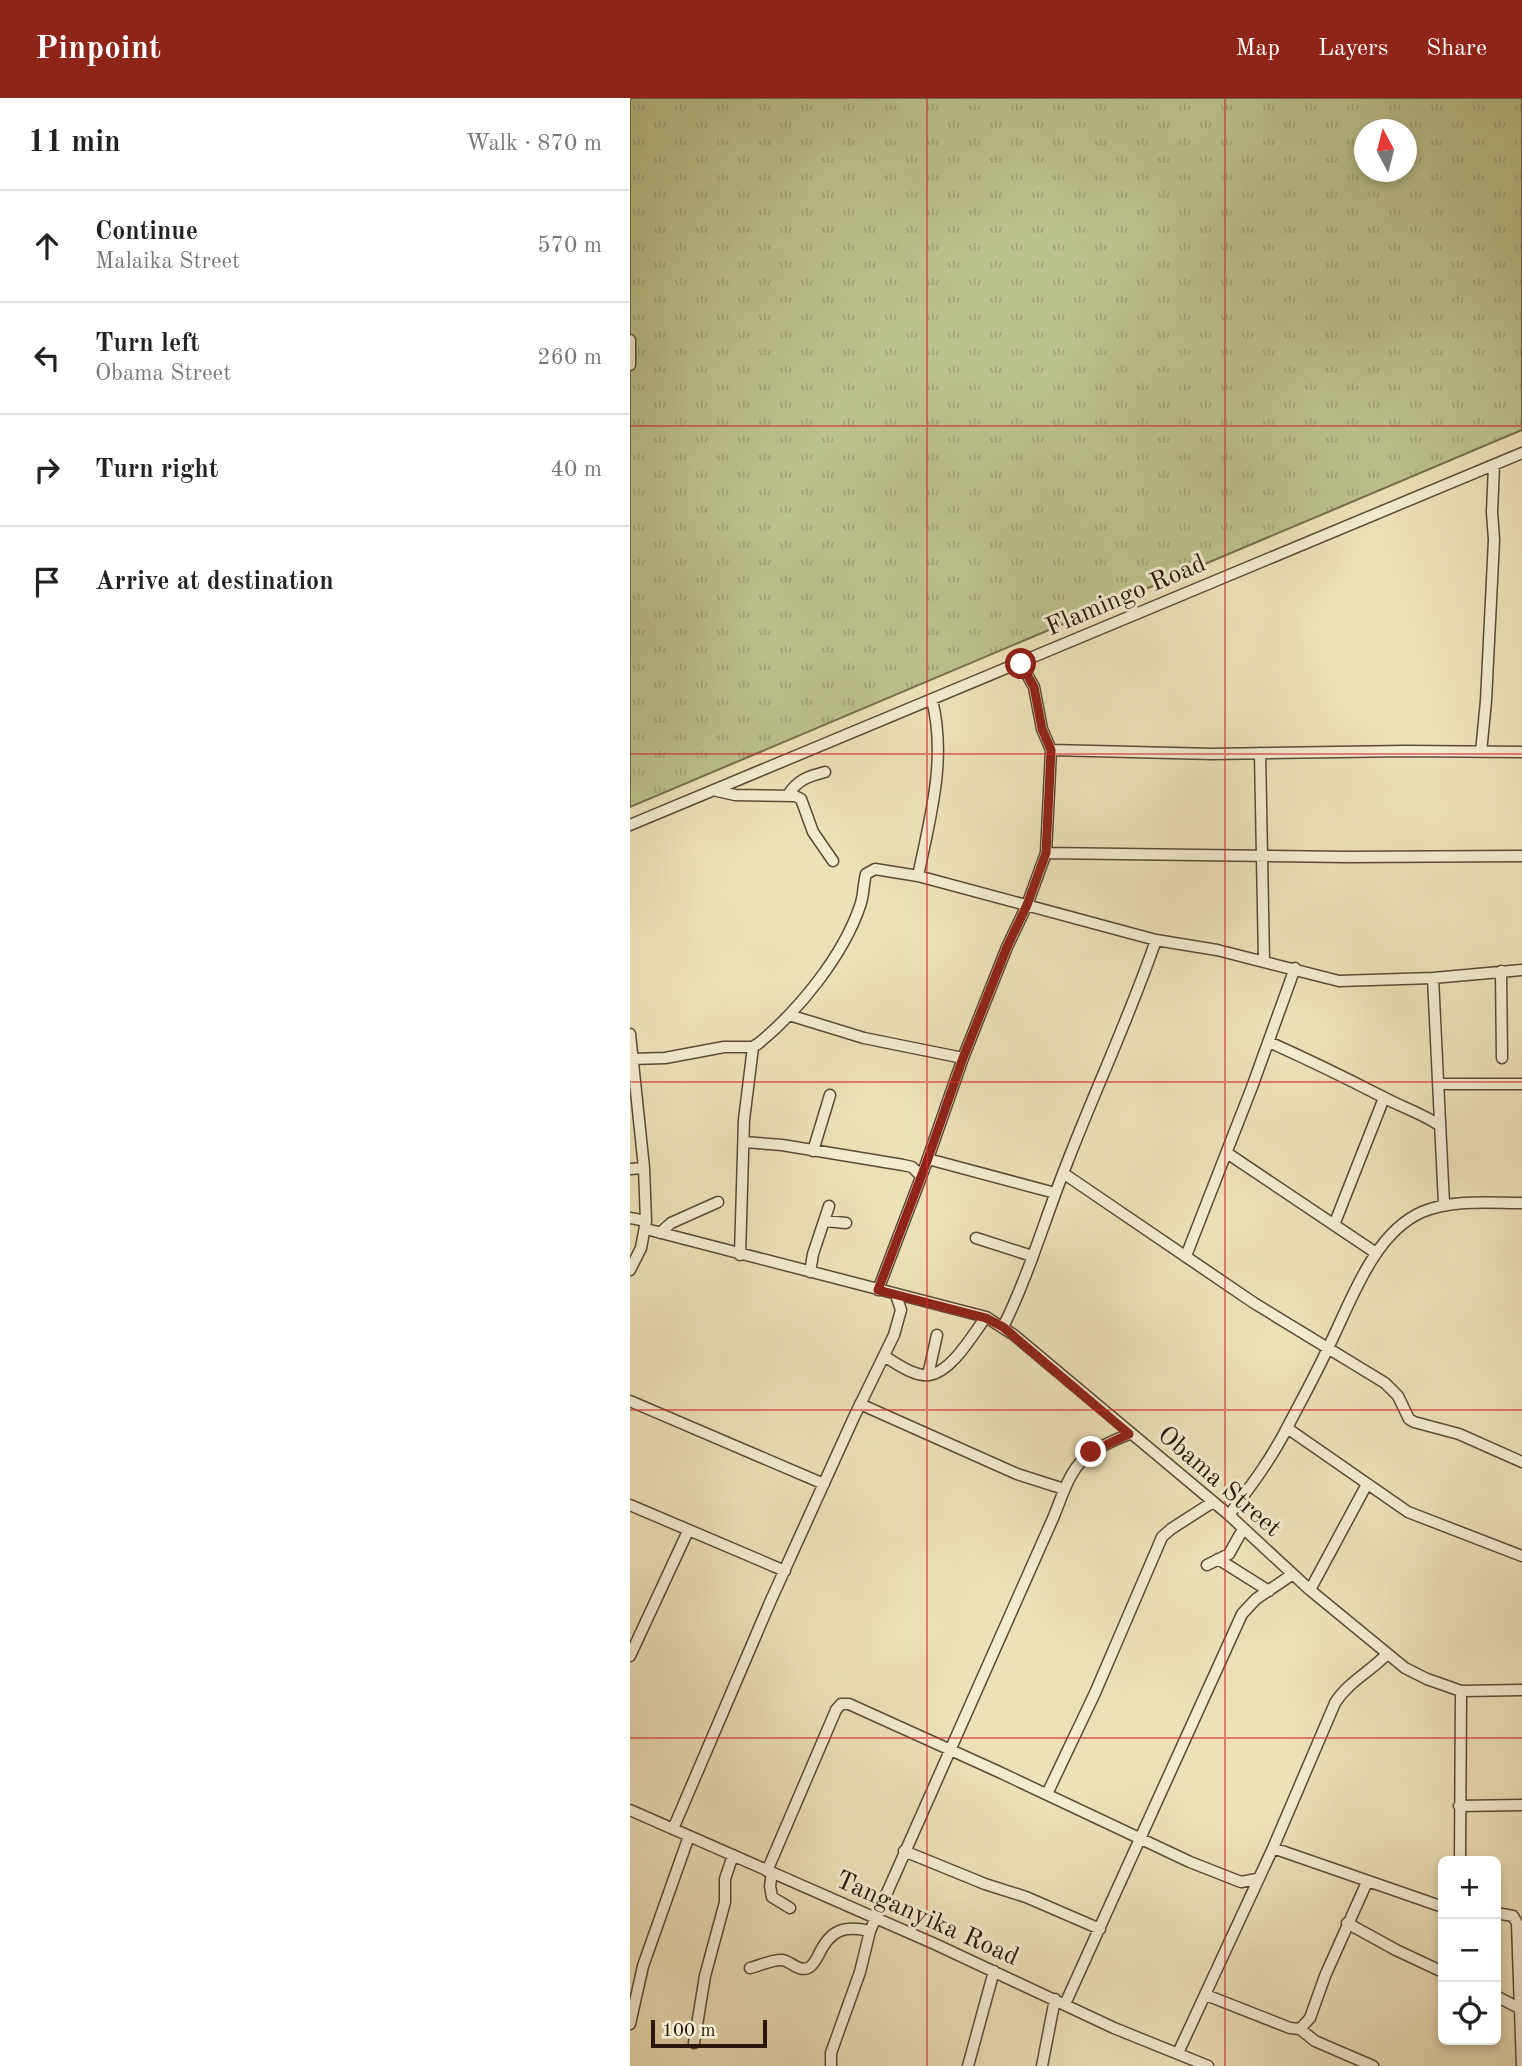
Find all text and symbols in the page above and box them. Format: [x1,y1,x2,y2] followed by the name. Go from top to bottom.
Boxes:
[35,33,161,66] text: Pinpoint
[1236,37,1280,61] text: Map
[1318,37,1388,61] text: Layers
[1426,37,1487,61] text: Share
[1354,119,1417,182] north arrow
[28,128,121,158] text: 11 min
[466,132,602,155] text: Walk · 870 m
[95,219,198,245] text: Continue
[28,227,66,265] icon: ahead
[537,234,602,257] text: 570 m
[95,250,240,273] text: Malaika Street
[95,331,200,357] text: Turn left
[28,339,66,377] icon: left
[537,346,602,369] text: 260 m
[95,362,231,385] text: Obama Street
[28,451,66,489] icon: right
[95,457,218,483] text: Turn right
[551,458,602,481] text: 40 m
[1042,551,1210,641] street label: Flamingo Road
[28,563,66,601] icon: arrive
[95,569,334,595] text: Arrive at destination
[1005,648,1036,679] route start
[1152,1422,1286,1542] street label: Obama Street
[1075,1436,1106,1467] route end
[1438,1856,1501,2045] map controls
[1438,1856,1501,1919] button: +
[832,1867,1022,1971] street label: Tanganyika Road
[1438,1919,1501,1982] button: −
[1438,1982,1501,2045] button: locate
[651,2017,766,2049] scale bar
[662,2022,715,2041] text: 100 m

